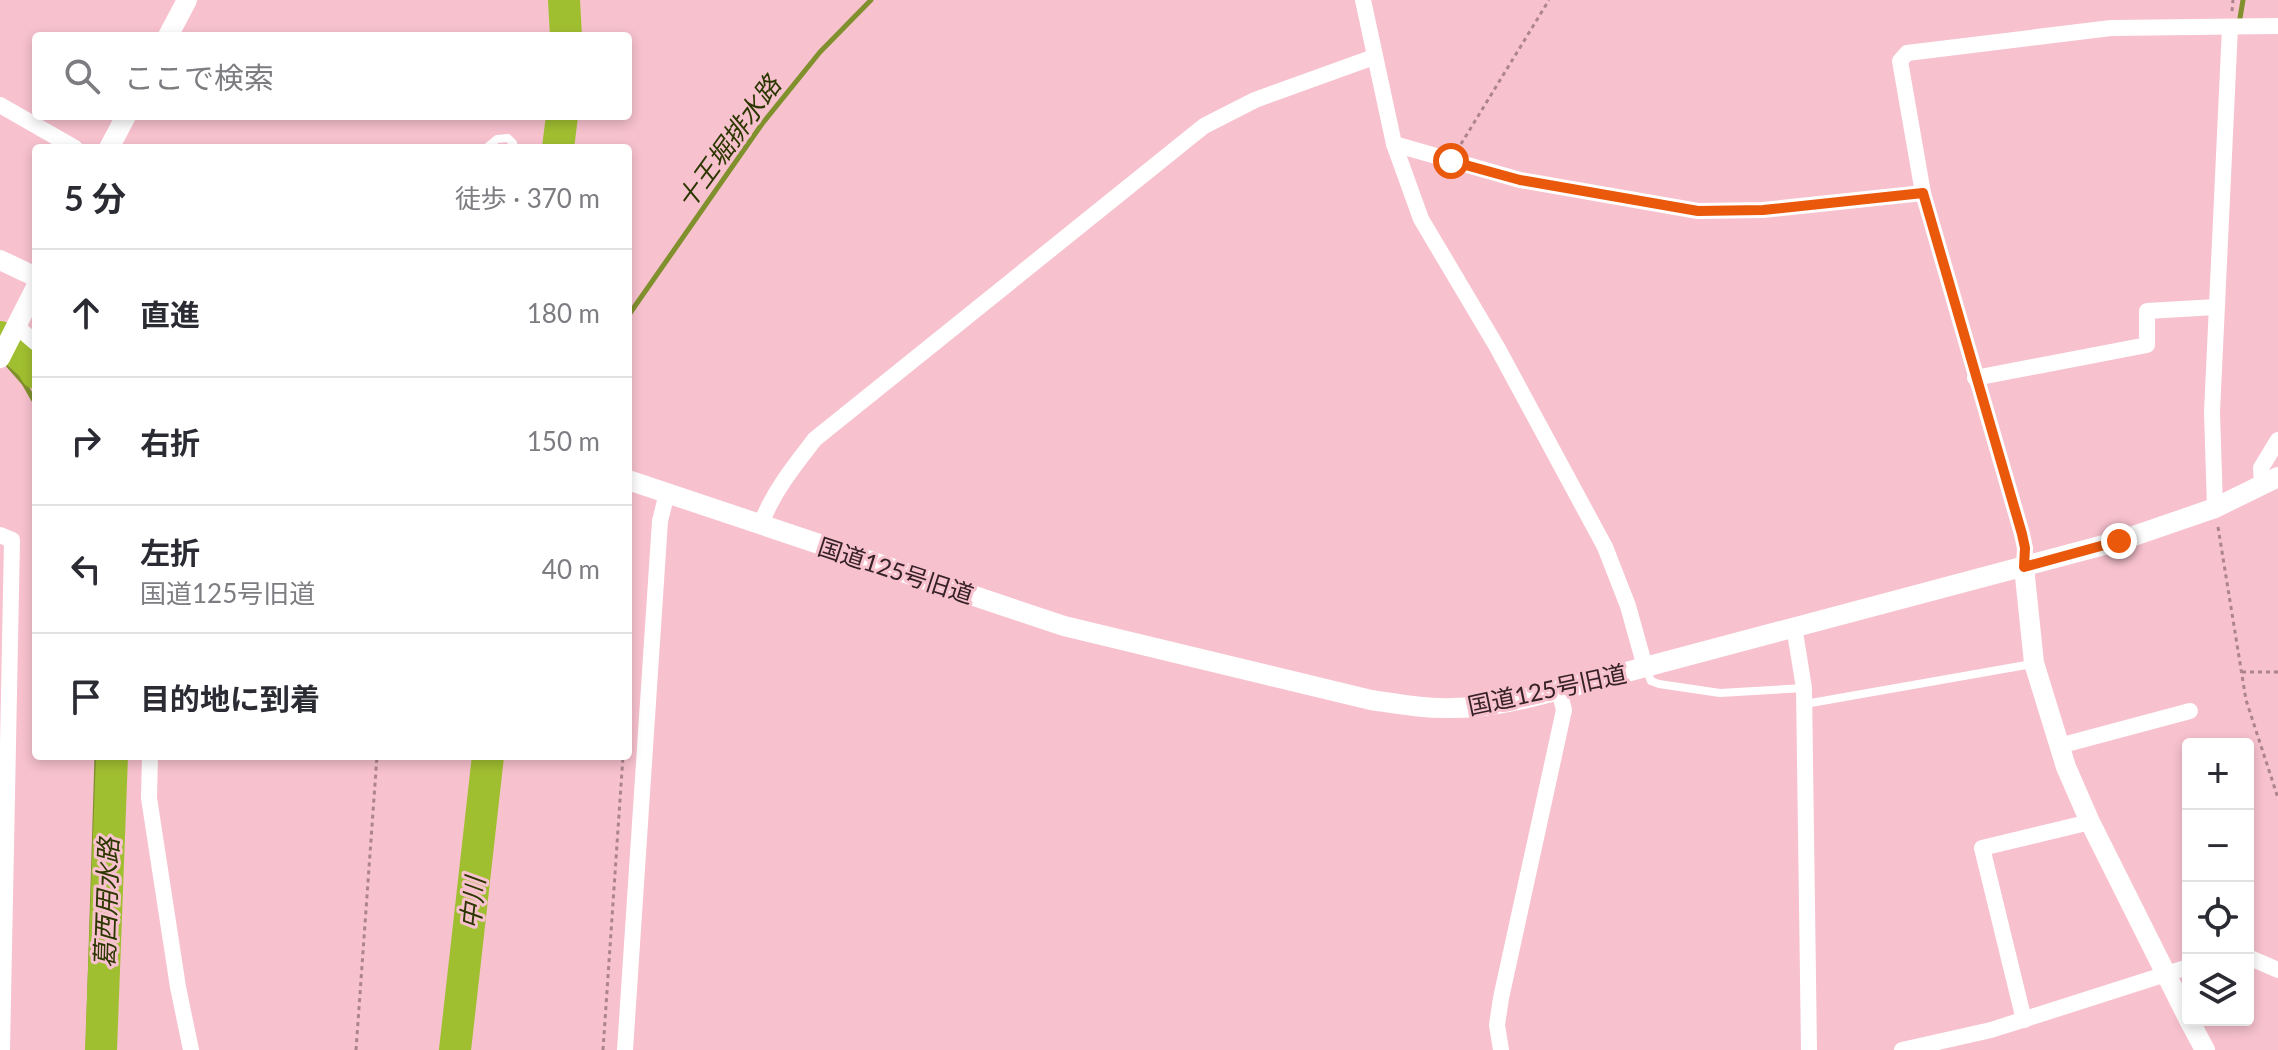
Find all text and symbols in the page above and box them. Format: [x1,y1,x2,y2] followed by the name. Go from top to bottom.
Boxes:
[32,32,632,120] search box
[60,54,104,98] icon: search
[124,59,274,95] text: ここで検索
[669,68,788,215] water label: 十王堀排水路
[1433,143,1469,179] route start
[64,177,126,218] text: 5 分
[455,182,600,214] text: 徒歩 · 370 m
[64,291,108,335] icon: ahead
[140,296,200,332] text: 直進
[527,297,600,329] text: 180 m
[64,419,108,463] icon: right
[140,424,200,460] text: 右折
[527,425,600,457] text: 150 m
[2101,523,2137,559] route end
[815,531,977,609] street label: 国道125号旧道
[140,534,200,570] text: 左折
[64,547,108,591] icon: left
[542,553,600,585] text: 40 m
[140,577,315,609] text: 国道125号旧道
[1465,658,1629,720] street label: 国道125号旧道
[64,675,108,719] icon: arrive
[140,680,320,716] text: 目的地に到着
[2182,738,2254,1026] map controls
[2182,738,2254,810] button: +
[2182,810,2254,882] button: −
[88,835,124,969] water label: 葛西用水路
[453,872,491,931] water label: 中川
[2182,882,2254,954] button: locate
[2182,954,2254,1026] button: layers

